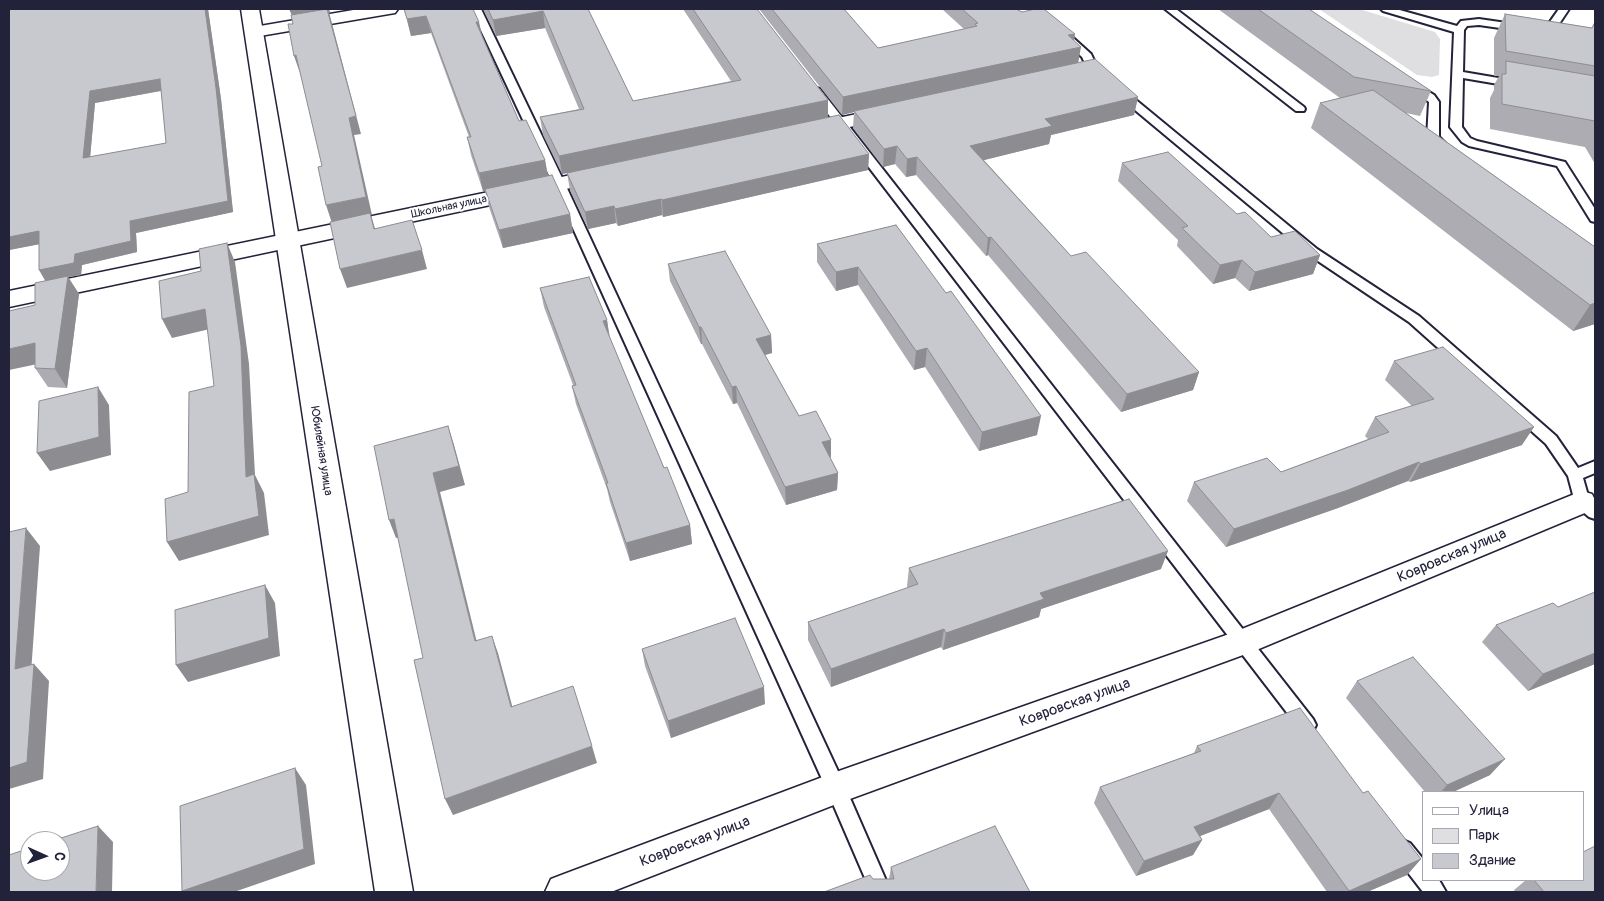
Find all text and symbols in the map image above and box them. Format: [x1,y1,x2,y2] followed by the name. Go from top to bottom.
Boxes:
[410,193,488,221] street label: Школьная улица
[307,405,335,497] street label: Юбилейная улица
[1395,525,1509,587] street label: Ковровская улица
[1017,675,1133,731] street label: Ковровская улица
[1422,791,1584,881] legend
[1469,801,1509,820] text: Улица
[637,813,753,871] street label: Ковровская улица
[1469,826,1500,845] text: Парк
[20,831,70,881] north arrow
[1469,851,1516,870] text: Здание
[51,852,68,861] text: С

